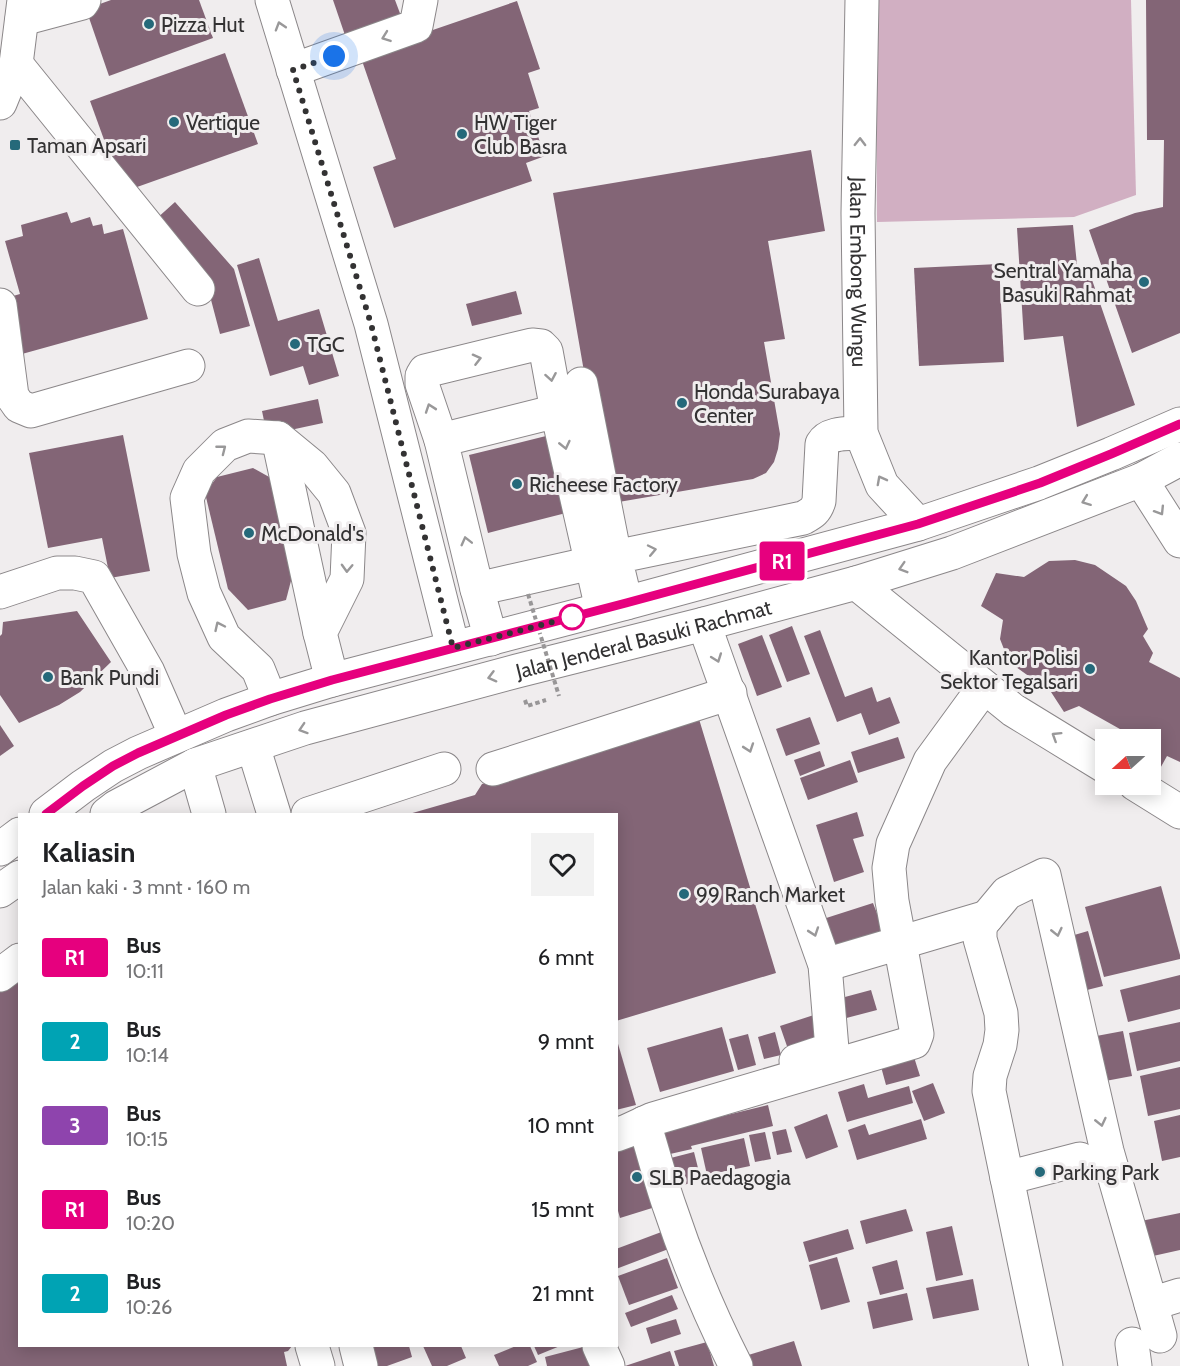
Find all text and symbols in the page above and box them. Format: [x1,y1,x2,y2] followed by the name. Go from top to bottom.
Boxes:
[161,12,245,37] place label: Pizza Hut
[142,17,156,31] marker: Pizza Hut
[274,21,287,32] one-way arrow
[382,30,392,43] one-way arrow
[319,41,349,71] your location
[186,110,260,135] place label: Vertique
[474,110,567,159] place label: HW Tiger Club Basra
[167,115,181,129] marker: Vertique
[455,127,469,141] marker: HW Tiger Club Basra
[27,133,146,158] place label: Taman Apsari
[853,137,866,146] one-way arrow
[8,138,22,152] marker: Taman Apsari
[845,176,873,367] street label: Jalan Embong Wungu
[994,258,1132,307] place label: Sentral Yamaha Basuki Rahmat
[1137,275,1151,289] marker: Sentral Yamaha Basuki Rahmat
[307,332,345,357] place label: TGC
[288,337,302,351] marker: TGC
[471,353,481,366] one-way arrow
[544,372,557,382] one-way arrow
[694,379,840,428] place label: Honda Surabaya Center
[675,396,689,410] marker: Honda Surabaya Center
[425,403,438,414] one-way arrow
[557,440,570,450] one-way arrow
[215,445,226,456] one-way arrow
[529,472,678,497] place label: Richeese Factory
[876,475,888,486] one-way arrow
[510,477,524,491] marker: Richeese Factory
[1082,494,1092,507] one-way arrow
[1152,505,1164,515] one-way arrow
[261,521,365,546] place label: McDonald's
[242,526,256,540] marker: McDonald's
[460,537,473,547] one-way arrow
[755,542,809,580] line badge: R1
[647,544,657,557] one-way arrow
[772,549,792,574] text: R1
[898,561,909,573] one-way arrow
[341,564,354,573] one-way arrow
[512,594,774,684] street label: Jalan Jenderal Basuki Rachmat
[559,604,585,630] unlabelled marker
[215,622,227,633] one-way arrow
[940,645,1078,694] place label: Kantor Polisi Sektor Tegalsari
[710,652,723,663] one-way arrow
[1083,662,1097,676] marker: Kantor Polisi Sektor Tegalsari
[60,665,159,690] place label: Bank Pundi
[41,670,55,684] marker: Bank Pundi
[487,670,497,683] one-way arrow
[298,721,309,734] one-way arrow
[1095,729,1161,795] north arrow
[1095,729,1161,795] map controls
[1052,732,1062,744] one-way arrow
[742,742,755,753] one-way arrow
[531,833,594,896] button: heart
[42,835,135,869] text: Kaliasin
[42,875,250,899] text: Jalan kaki · 3 mnt · 160 m
[696,882,845,907] place label: 99 Ranch Market
[677,887,691,901] marker: 99 Ranch Market
[806,926,819,937] one-way arrow
[1050,927,1063,937] one-way arrow
[126,932,161,959] text: Bus
[538,944,594,971] text: 6 mnt
[65,945,85,970] text: R1
[126,959,164,983] text: 10:11
[126,1016,161,1043] text: Bus
[538,1028,594,1055] text: 9 mnt
[69,1029,81,1054] text: 2
[126,1043,169,1067] text: 10:14
[126,1100,161,1127] text: Bus
[528,1112,594,1139] text: 10 mnt
[69,1113,81,1138] text: 3
[1093,1117,1106,1127] one-way arrow
[126,1127,168,1151] text: 10:15
[1052,1160,1160,1185] place label: Parking Park
[649,1165,791,1190] place label: SLB Paedagogia
[1033,1165,1047,1179] marker: Parking Park
[630,1170,644,1184] marker: SLB Paedagogia
[126,1184,161,1211] text: Bus
[531,1196,594,1223] text: 15 mnt
[65,1197,85,1222] text: R1
[126,1211,175,1235] text: 10:20
[126,1268,161,1295] text: Bus
[532,1280,594,1307] text: 21 mnt
[69,1281,81,1306] text: 2
[126,1295,172,1319] text: 10:26

